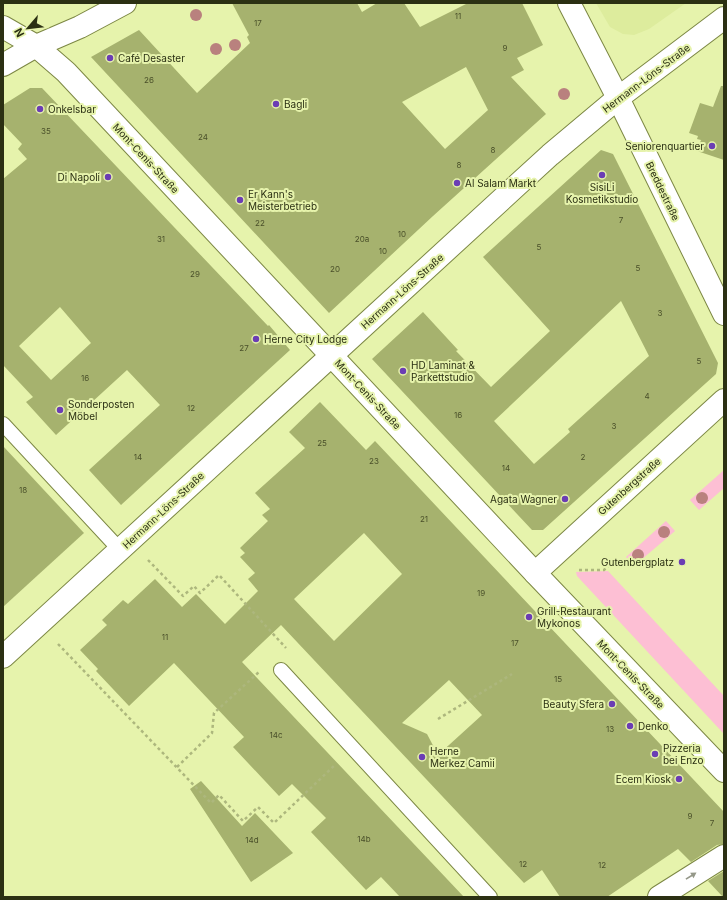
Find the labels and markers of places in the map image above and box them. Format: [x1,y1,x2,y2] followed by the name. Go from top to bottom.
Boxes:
[118,52,185,64] place label: Café Desaster
[105,53,115,63] marker: Café Desaster
[284,98,307,110] place label: Bagli
[271,99,281,109] marker: Bagli
[48,103,96,115] place label: Onkelsbar
[35,104,45,114] marker: Onkelsbar
[625,140,704,152] place label: Seniorenquartier
[707,141,717,151] marker: Seniorenquartier
[597,170,607,180] marker: SisiLi Kosmetikstudio
[57,171,100,183] place label: Di Napoli
[103,172,113,182] marker: Di Napoli
[465,177,537,189] place label: Al Salam Markt
[452,178,462,188] marker: Al Salam Markt
[566,181,638,205] place label: SisiLi Kosmetikstudio
[248,188,317,212] place label: Er Kann's Meisterbetrieb
[235,195,245,205] marker: Er Kann's Meisterbetrieb
[264,333,347,345] place label: Herne City Lodge
[251,334,261,344] marker: Herne City Lodge
[411,359,476,383] place label: HD Laminat & Parkettstudio
[398,366,408,376] marker: HD Laminat & Parkettstudio
[68,398,135,422] place label: Sonderposten Möbel
[55,405,65,415] marker: Sonderposten Möbel
[490,493,557,505] place label: Agata Wagner
[560,494,570,504] marker: Agata Wagner
[601,556,674,568] place label: Gutenbergplatz
[677,557,687,567] marker: Gutenbergplatz
[537,605,612,629] place label: Grill-Restaurant Mykonos
[524,612,534,622] marker: Grill-Restaurant Mykonos
[543,698,604,710] place label: Beauty Sfera
[607,699,617,709] marker: Beauty Sfera
[638,720,668,732] place label: Denko
[625,721,635,731] marker: Denko
[663,742,703,766] place label: Pizzeria bei Enzo
[430,745,495,769] place label: Herne Merkez Camii
[650,749,660,759] marker: Pizzeria bei Enzo
[417,752,427,762] marker: Herne Merkez Camii
[616,773,672,785] place label: Ecem Kiosk
[674,774,684,784] marker: Ecem Kiosk

